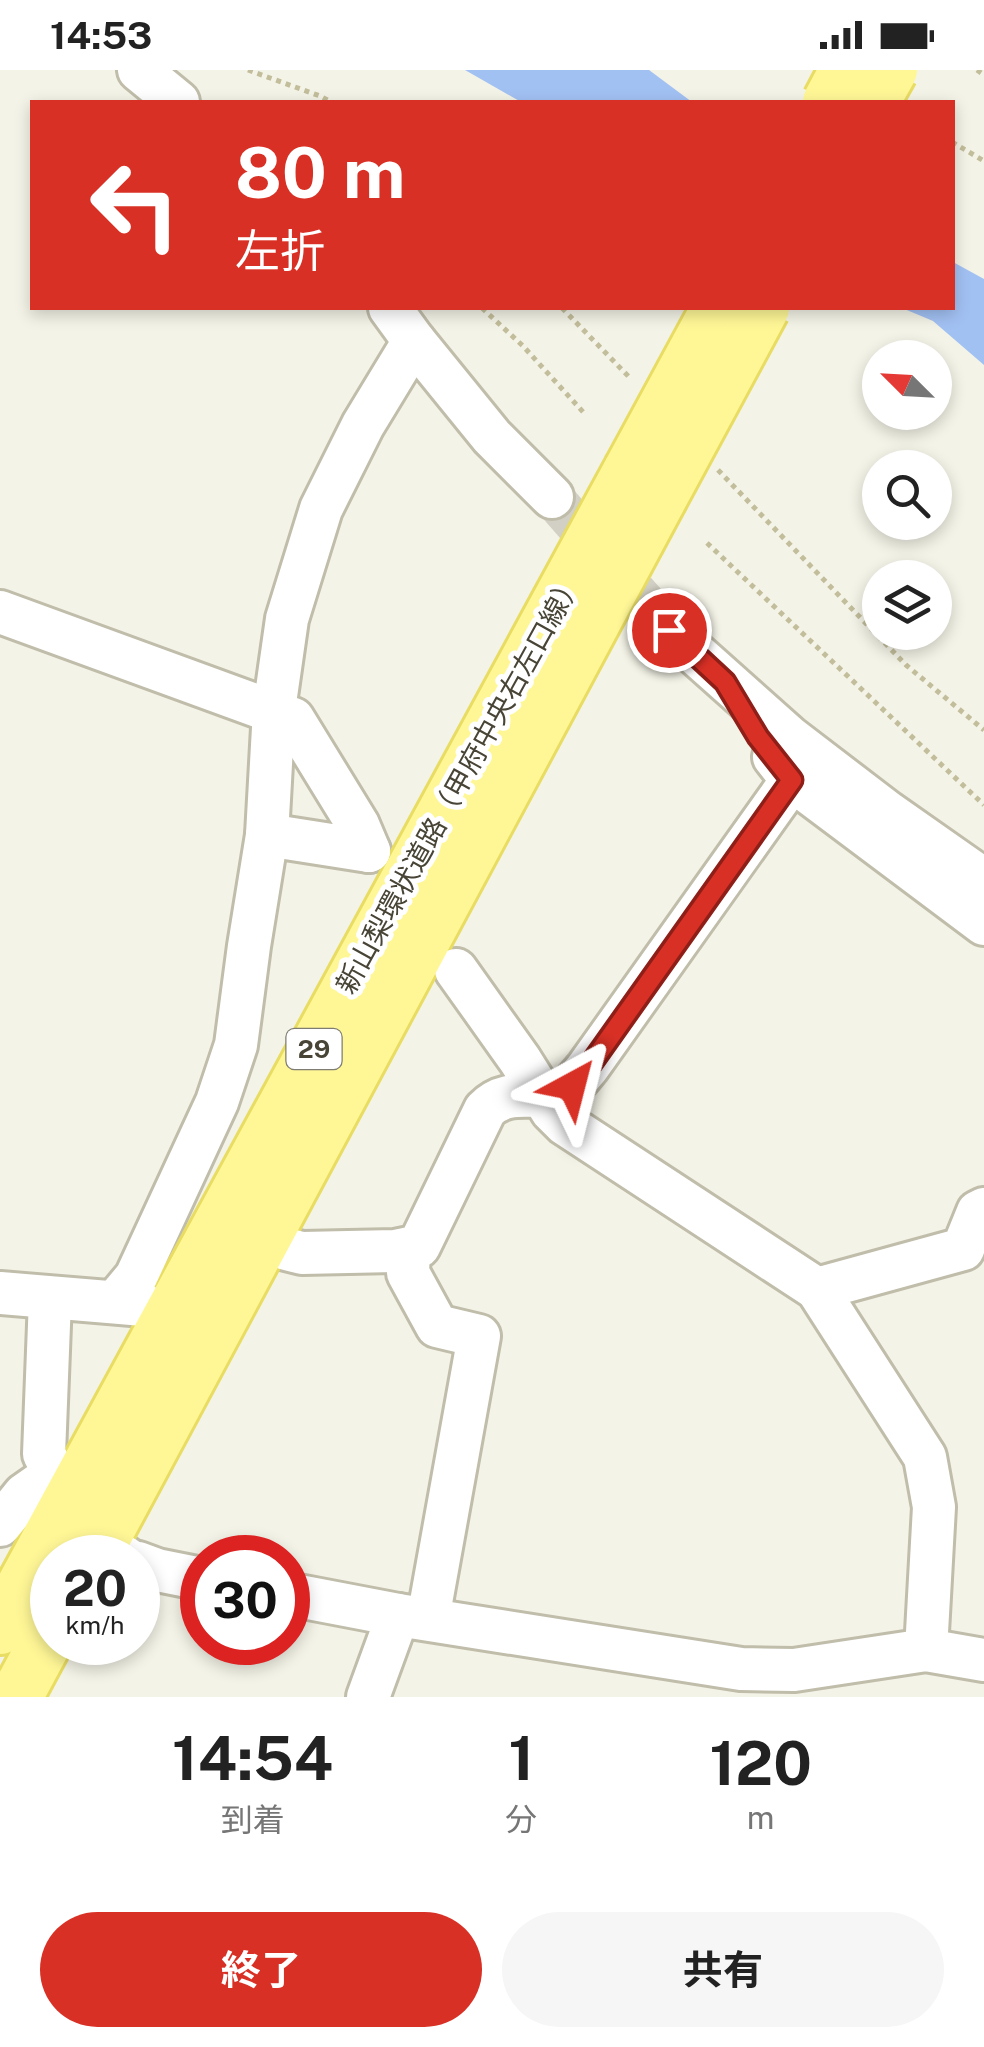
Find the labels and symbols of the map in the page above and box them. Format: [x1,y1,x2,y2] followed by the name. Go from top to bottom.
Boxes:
[862,340,952,430] north arrow
[329,567,588,999] street label: 新山梨環状道路（甲府中央右左口線）
[627,588,712,673] pin
[286,1029,342,1069] road number: 29
[520,1034,624,1138] position arrow
[180,1535,310,1665] speed limit sign: 30

